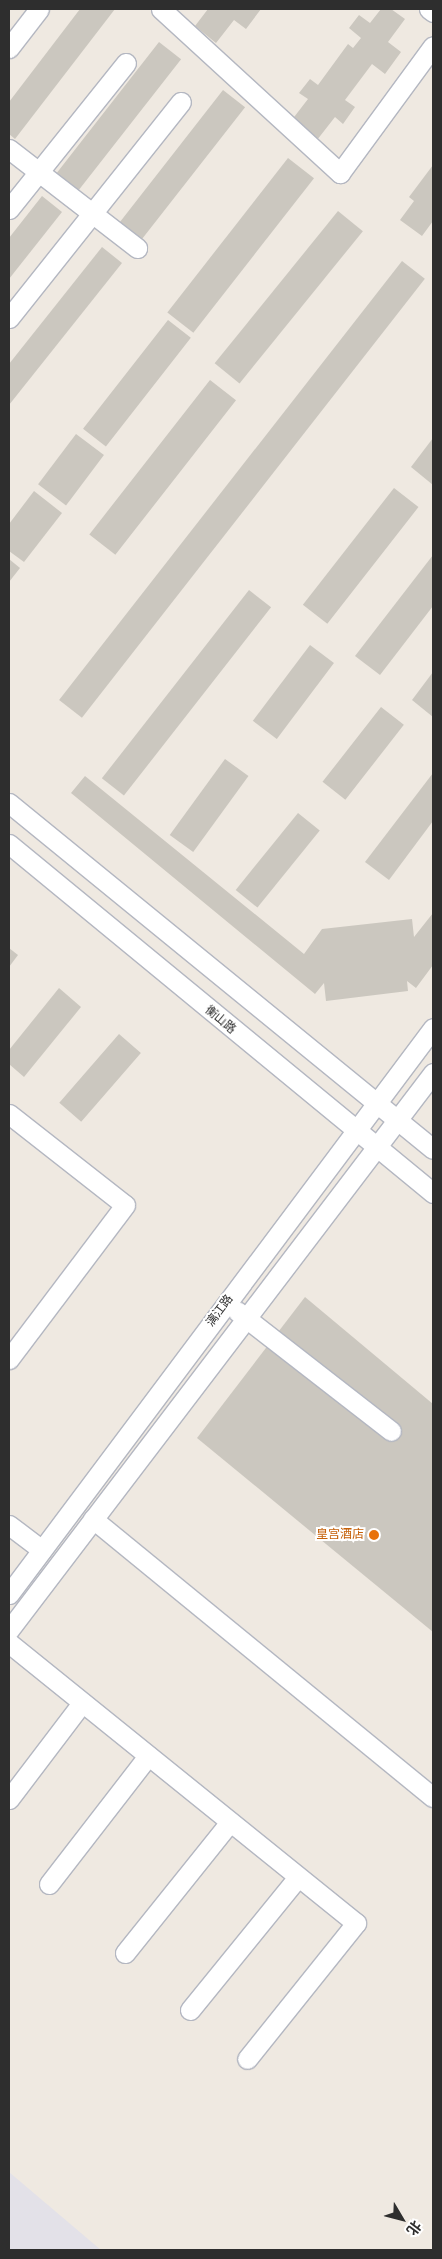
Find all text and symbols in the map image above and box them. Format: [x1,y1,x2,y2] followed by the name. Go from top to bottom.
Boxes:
[202,1003,238,1037] street label: 衡山路
[203,1292,237,1330] street label: 漓江路
[316,1528,364,1542] place label: 皇宫酒店
[368,1529,380,1541] marker: 皇宫酒店
[377,2194,427,2244] north arrow
[403,2217,425,2239] text: 北

